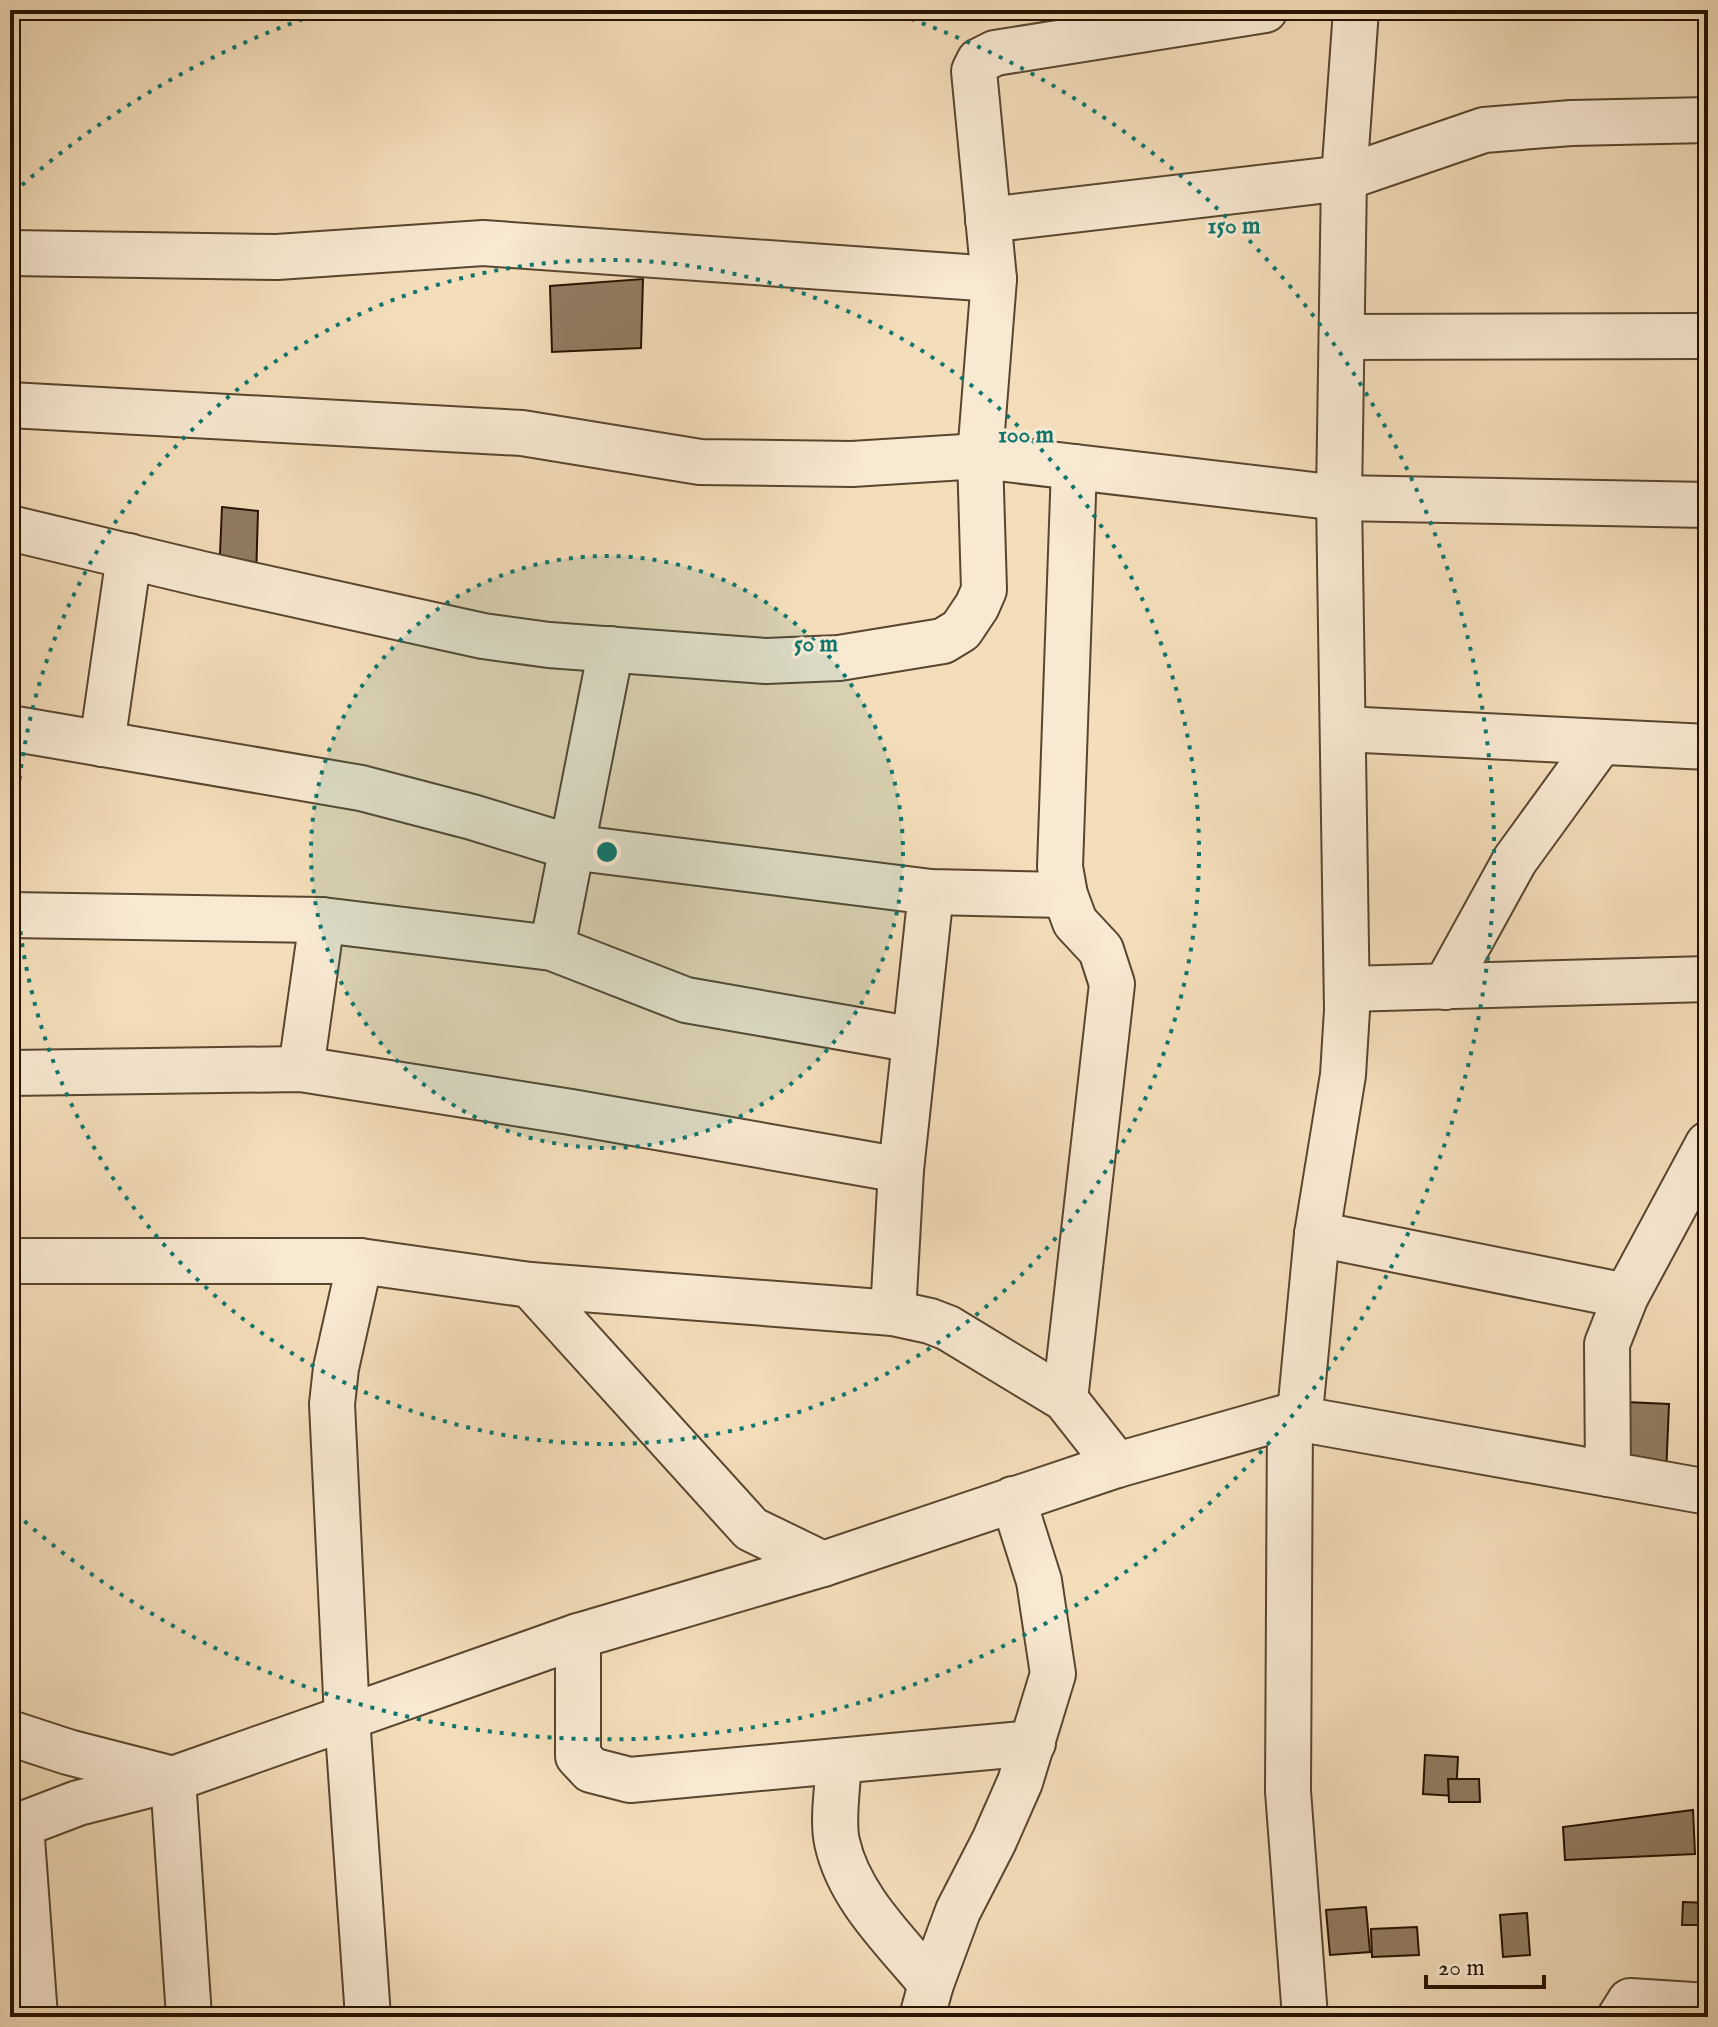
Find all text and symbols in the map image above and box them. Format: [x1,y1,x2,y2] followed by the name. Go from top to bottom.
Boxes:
[1207,211,1261,242] text: 150 m
[998,420,1055,451] text: 100 m
[794,629,839,660] text: 50 m
[593,838,621,866] centre of rings
[1426,1939,1544,1989] scale bar
[1438,1953,1485,1984] text: 20 m

